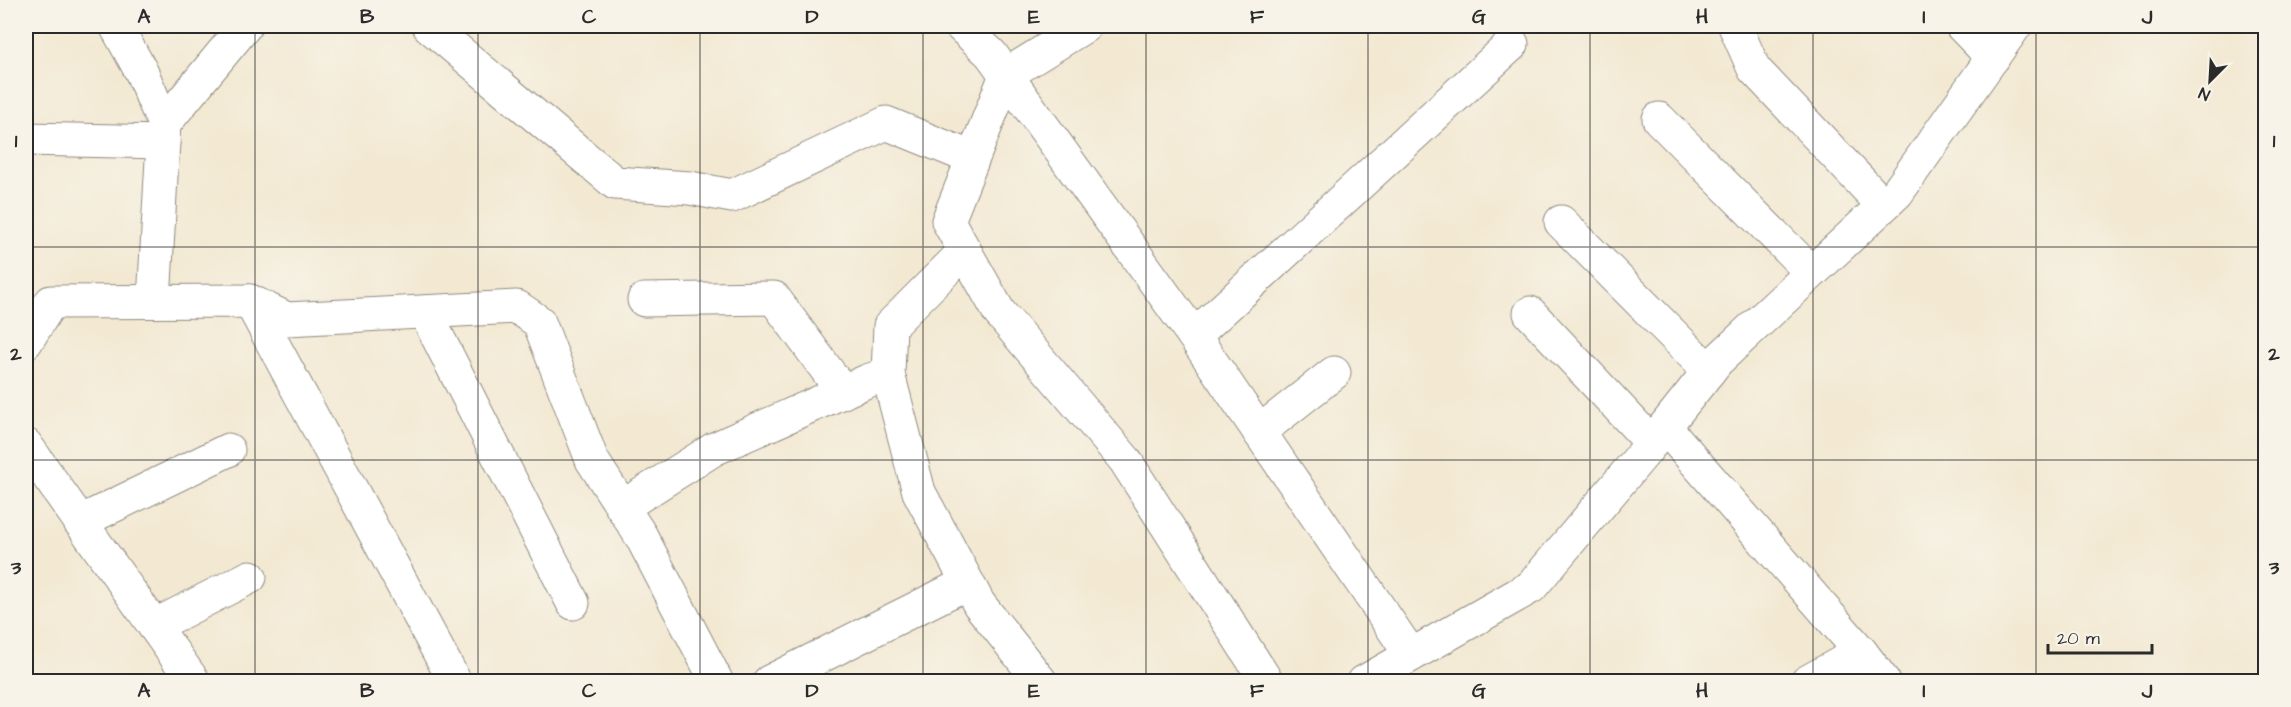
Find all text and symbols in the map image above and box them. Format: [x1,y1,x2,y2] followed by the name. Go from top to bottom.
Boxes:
[138,3,151,31] text: A
[360,3,375,31] text: B
[582,3,597,31] text: C
[806,3,819,31] text: D
[1028,3,1040,31] text: E
[1250,3,1265,31] text: F
[1472,3,1486,31] text: G
[1696,3,1708,31] text: H
[1922,3,1926,31] text: I
[2141,3,2153,31] text: J
[2180,51,2240,111] north arrow
[2195,82,2213,106] text: N
[15,127,18,155] text: 1
[2273,127,2276,155] text: 1
[9,340,22,368] text: 2
[2267,340,2280,368] text: 2
[10,554,22,582] text: 3
[2268,554,2280,582] text: 3
[2048,617,2152,655] scale bar
[2057,626,2100,651] text: 20 m
[138,677,151,705] text: A
[360,677,375,705] text: B
[582,677,597,705] text: C
[806,677,819,705] text: D
[1028,677,1040,705] text: E
[1250,677,1265,705] text: F
[1472,677,1486,705] text: G
[1696,677,1708,705] text: H
[1922,677,1926,705] text: I
[2141,677,2153,705] text: J

